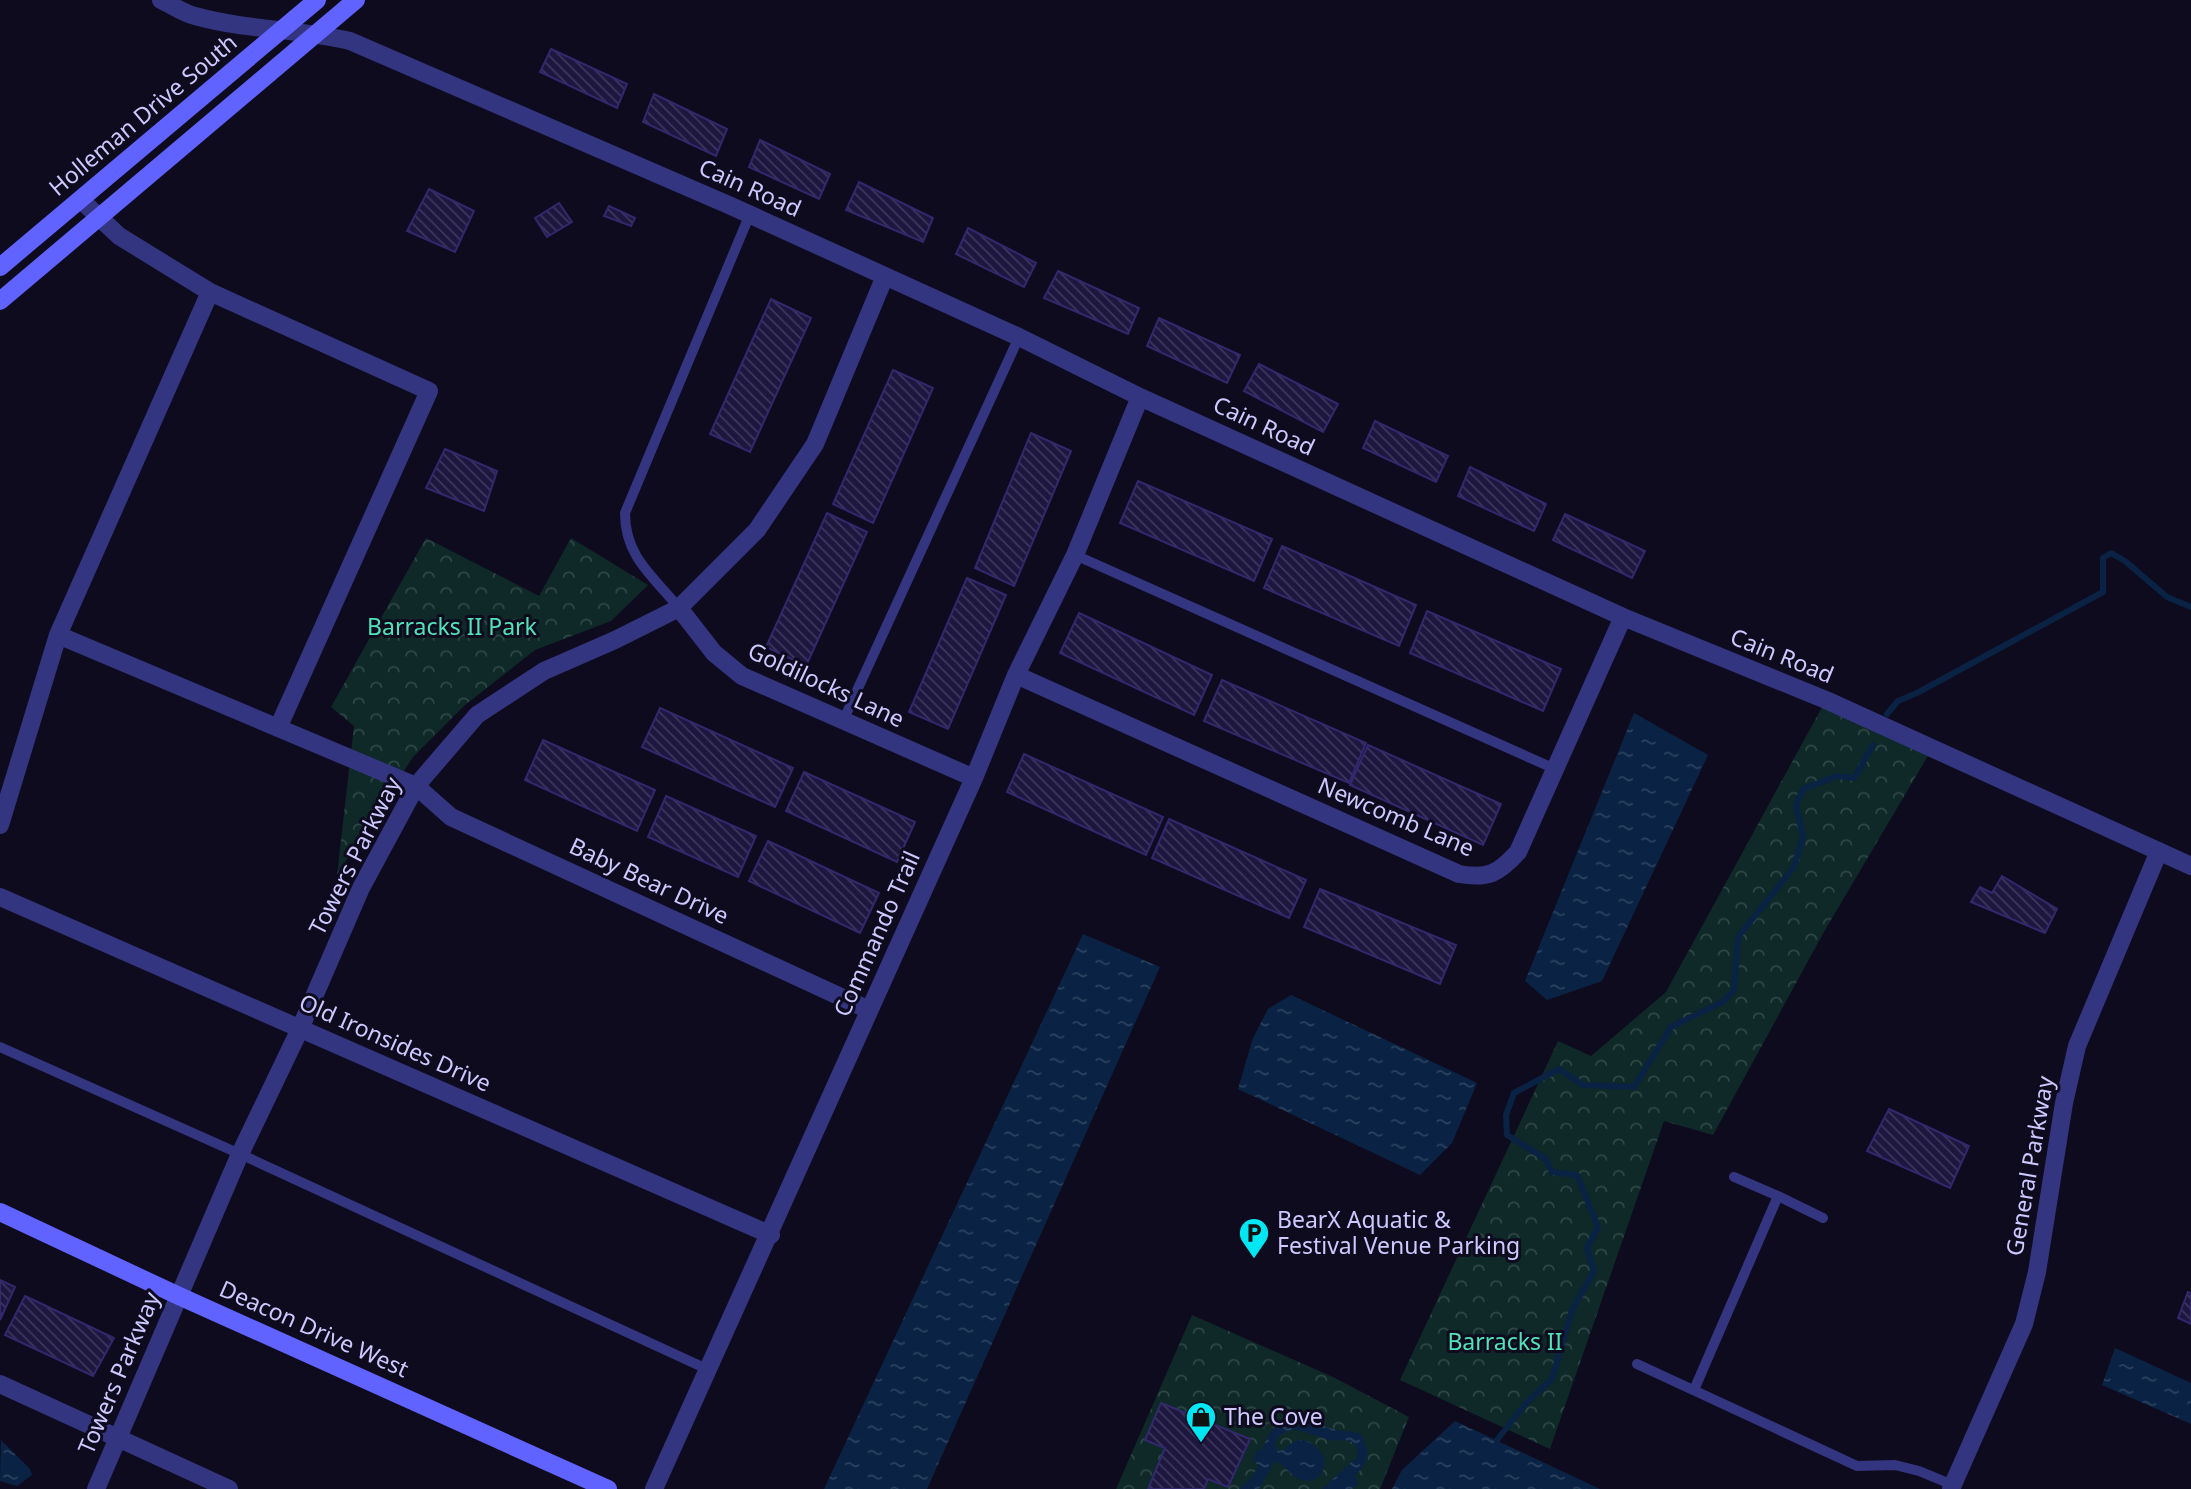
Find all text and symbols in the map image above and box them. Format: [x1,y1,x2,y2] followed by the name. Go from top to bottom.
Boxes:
[41,26,243,203] street label: Holleman Drive South
[694,150,807,224] street label: Cain Road
[1208,388,1321,463] street label: Cain Road
[367,610,538,642] park label: Barracks II Park
[1726,620,1839,690] street label: Cain Road
[743,634,910,734] street label: Goldilocks Lane
[1313,769,1479,863] street label: Newcomb Lane
[300,771,408,940] street label: Towers Parkway
[565,829,734,931] street label: Baby Bear Drive
[825,846,927,1021] street label: Commando Trail
[294,985,496,1099] street label: Old Ironsides Drive
[1997,1073,2061,1258] street label: General Parkway
[1277,1203,1520,1261] place label: BearX Aquatic & Festival Venue Parking
[1237,1216,1271,1260] parking icon: BearX Aquatic & Festival Venue Parking
[215,1272,414,1384] street label: Deacon Drive West
[69,1286,167,1459] street label: Towers Parkway
[1447,1325,1563,1357] park label: Barracks II
[1184,1400,1218,1444] shop icon: The Cove
[1224,1400,1323,1432] place label: The Cove

